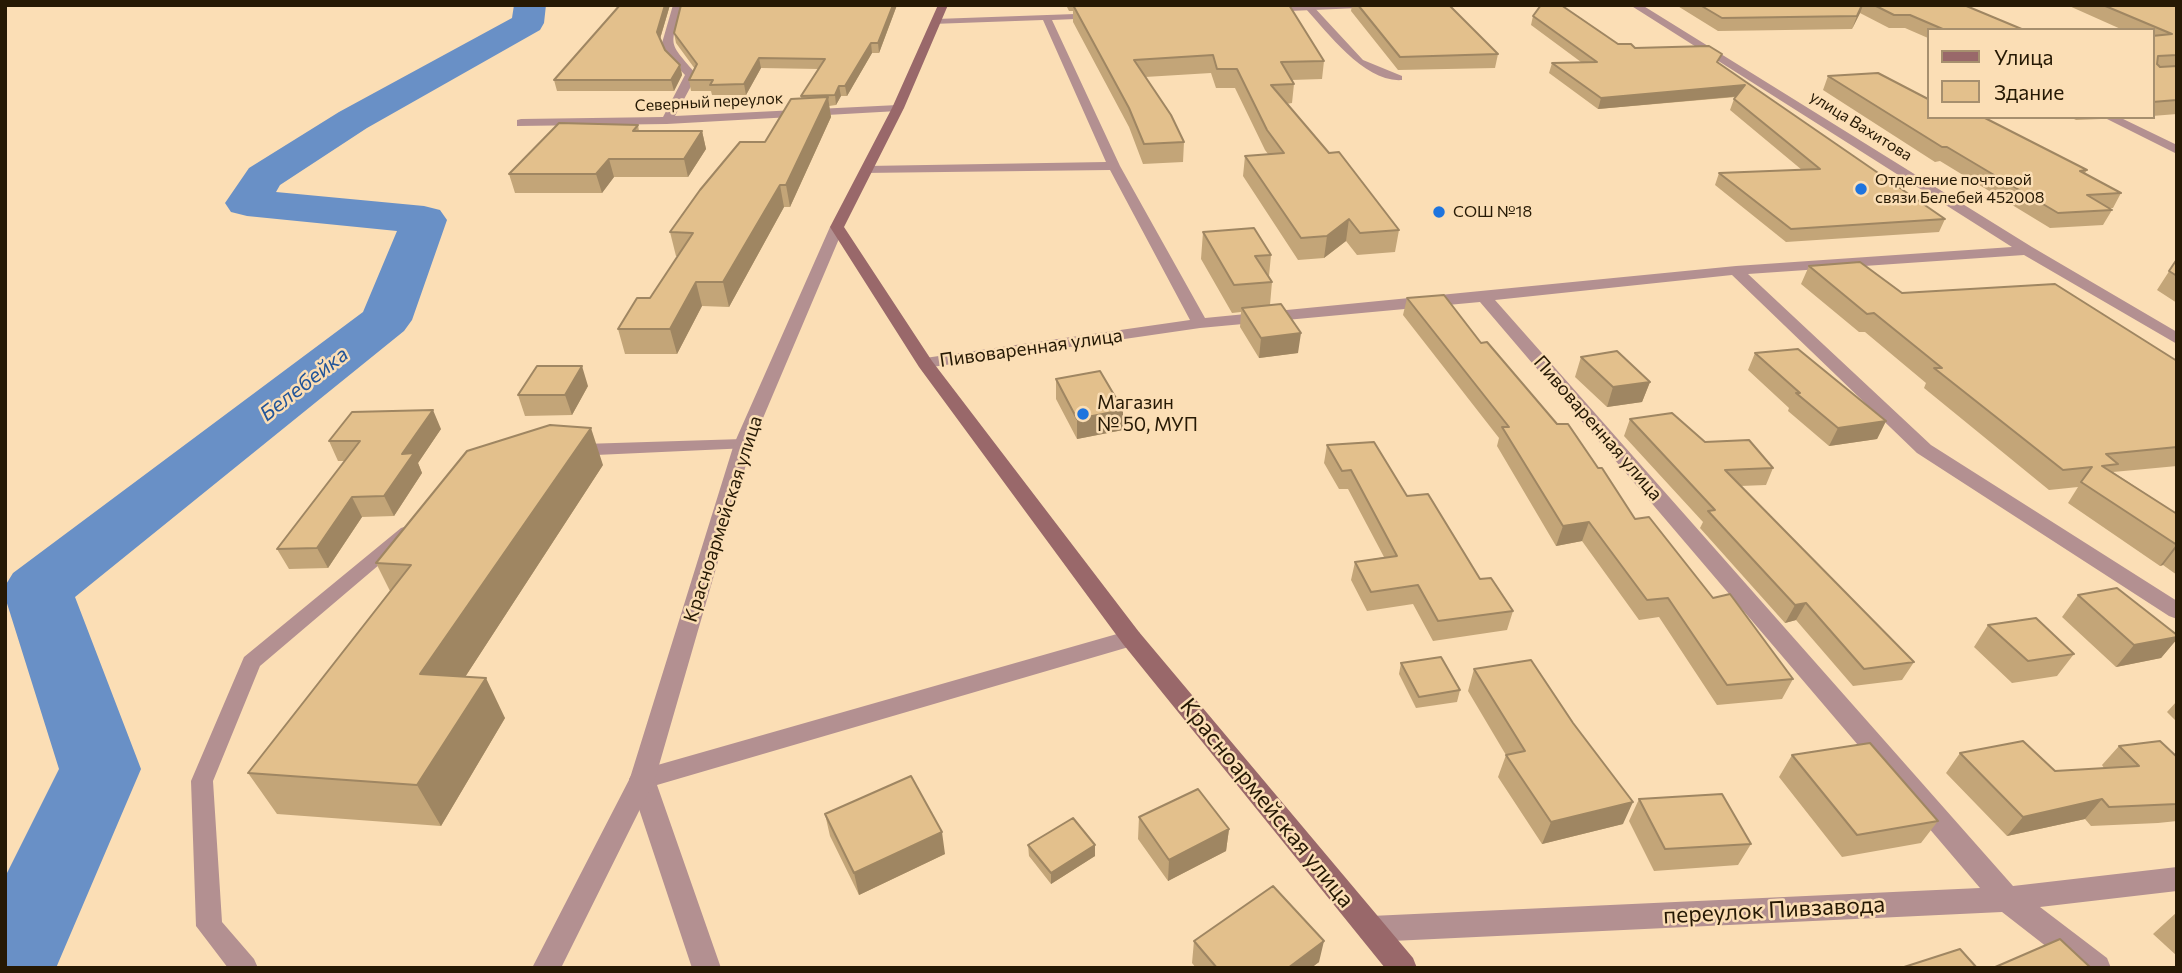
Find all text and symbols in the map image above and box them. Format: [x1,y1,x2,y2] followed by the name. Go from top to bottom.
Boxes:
[1926,28,2154,119] legend
[1994,44,2053,69] text: Улица
[1994,79,2064,104] text: Здание
[1806,87,1916,165] street label: улица Вахитова
[634,89,784,115] street label: Северный переулок
[1875,170,2045,208] place label: Отделение почтовой связи Белебей 452008
[1853,181,1869,197] marker: Отделение почтовой связи Белебей 452008
[1453,202,1532,222] place label: СОШ №18
[1431,204,1447,220] marker: СОШ №18
[938,324,1124,372] street label: Пивоваренная улица
[255,342,353,426] water label: Белебейка
[1529,351,1667,505] street label: Пивоваренная улица
[1097,392,1198,436] place label: Магазин № 50, МУП
[1075,406,1091,422] marker: Магазин № 50, МУП
[679,413,767,625] street label: Красноармейская улица
[1174,693,1360,913] street label: Красноармейская улица
[1662,890,1886,930] street label: переулок Пивзавода

